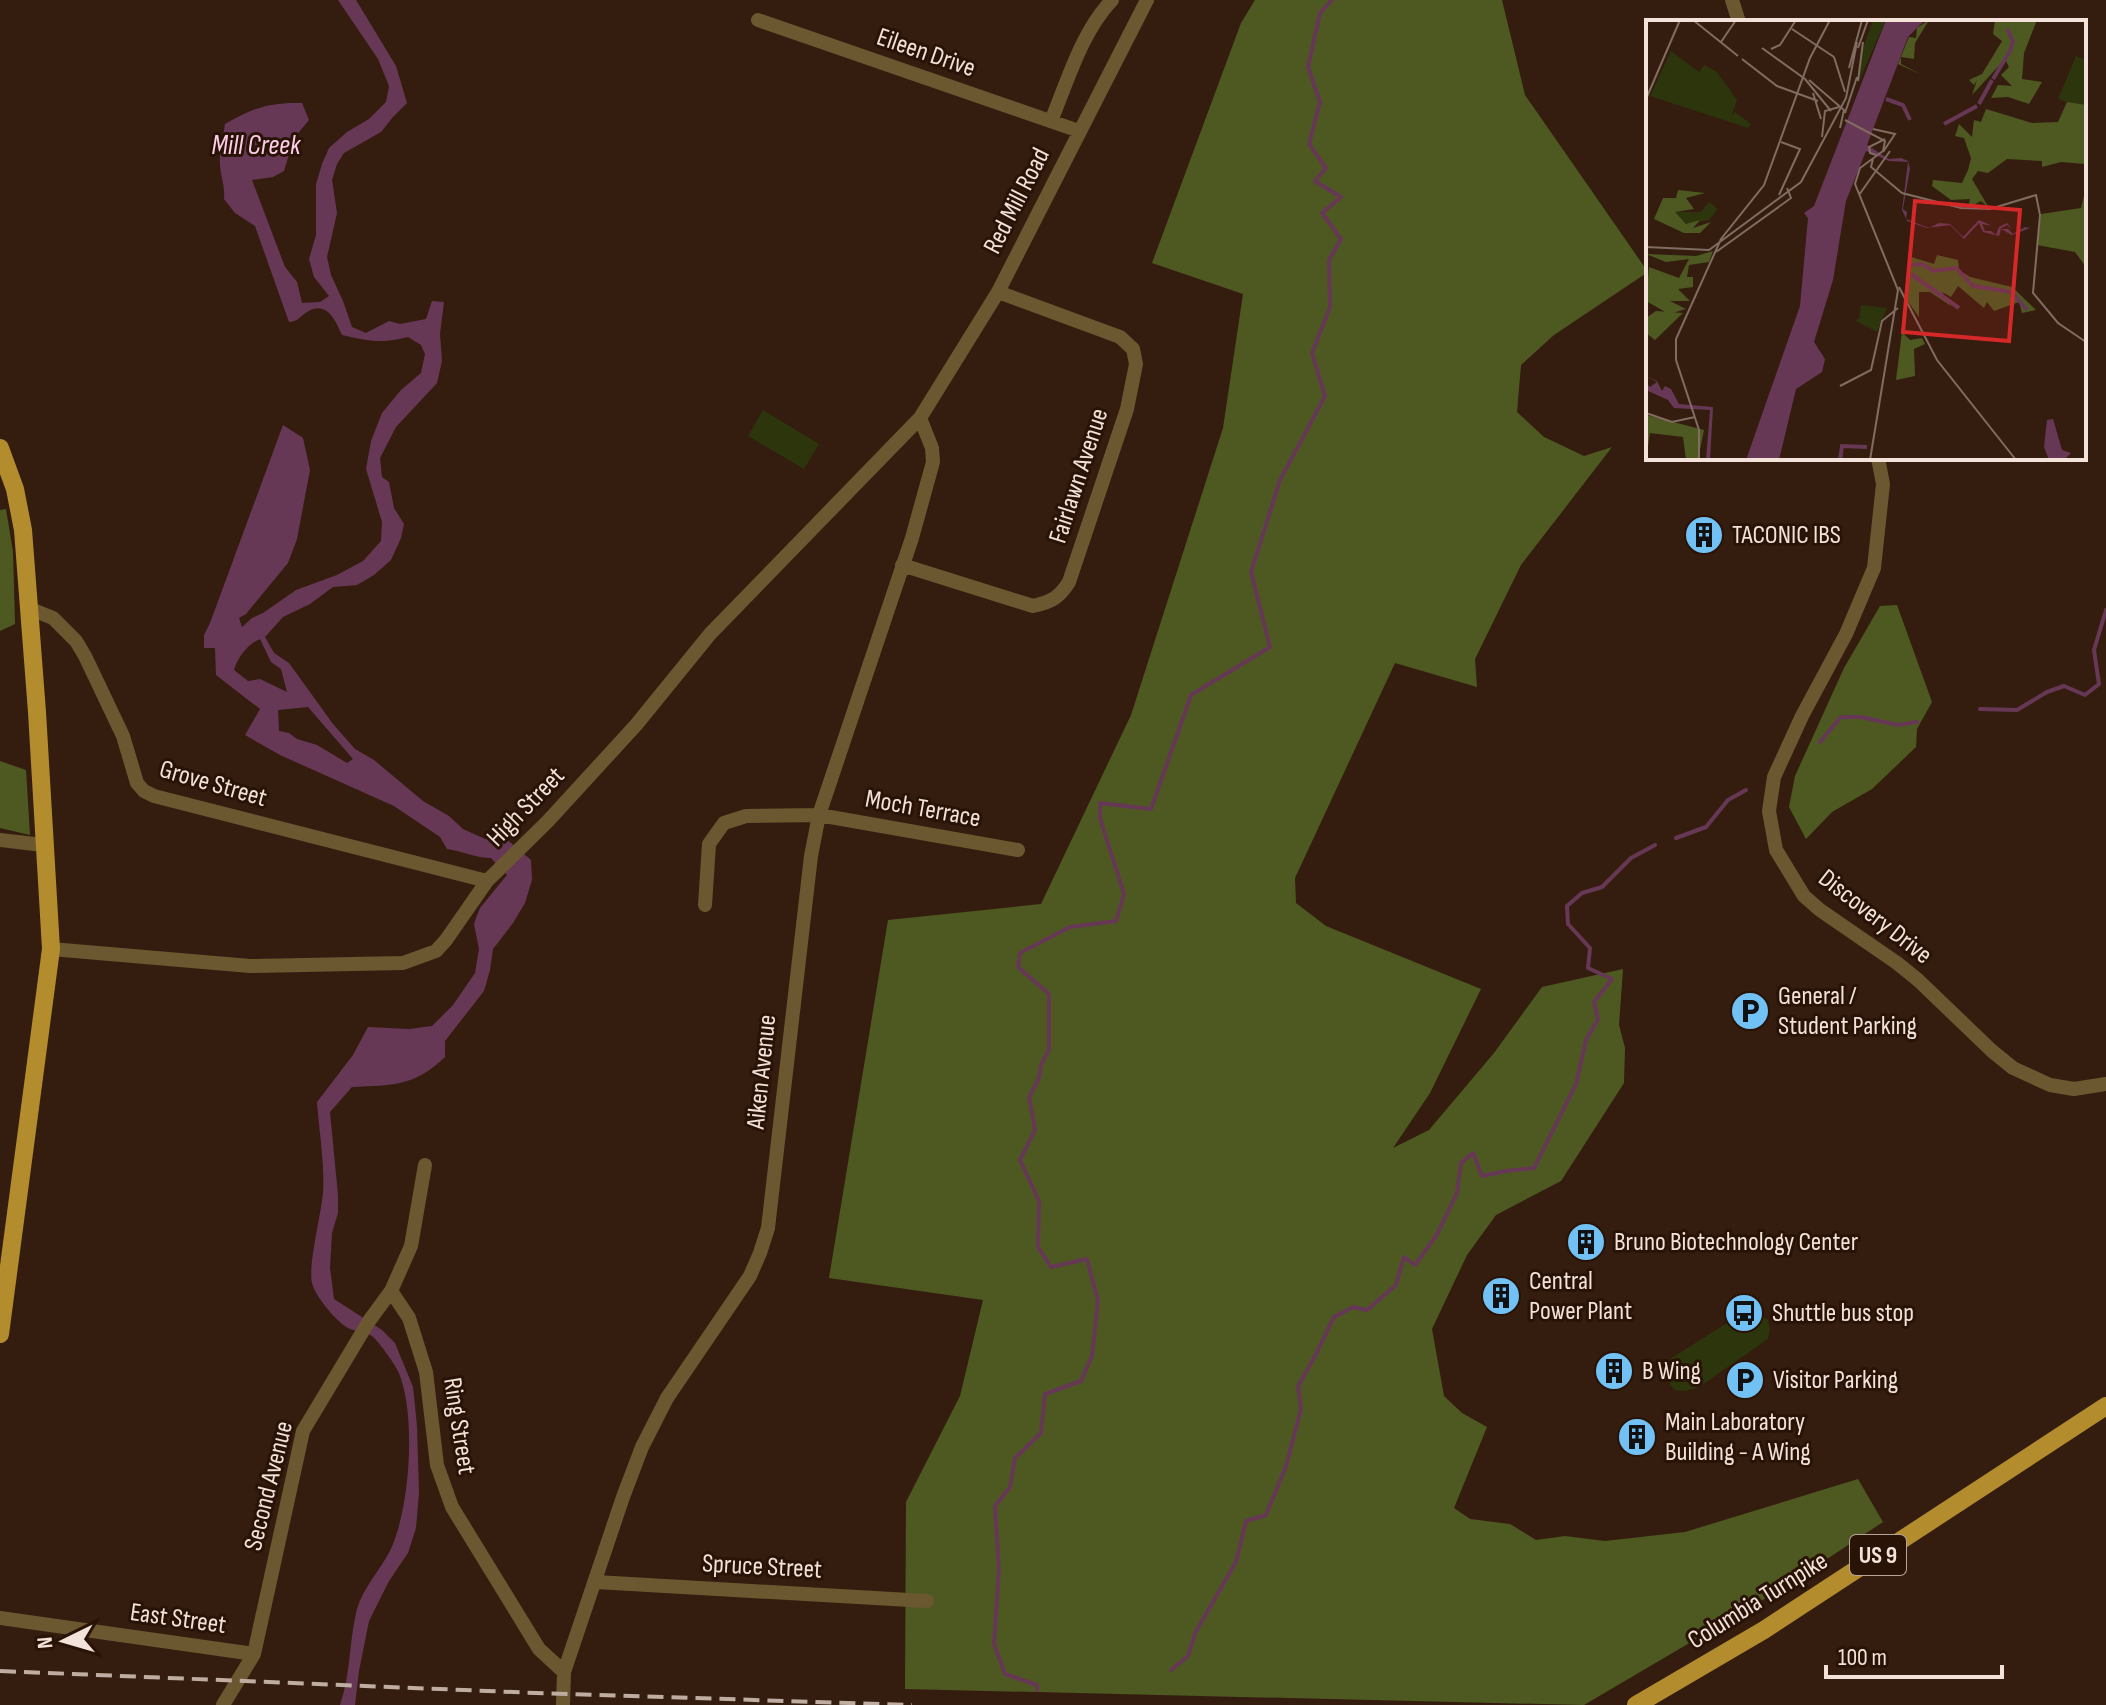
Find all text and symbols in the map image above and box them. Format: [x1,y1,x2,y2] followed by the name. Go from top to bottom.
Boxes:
[1646,20,2086,460] inset map
[873,22,979,84] street label: Eileen Drive
[212,129,302,162] water label: Mill Creek
[977,143,1057,259] street label: Red Mill Road
[1043,405,1115,547] street label: Fairlawn Avenue
[1683,514,1725,556] building icon: TACONIC IBS
[1732,520,1841,551] place label: TACONIC IBS
[156,754,270,814] street label: Grove Street
[481,761,571,853] street label: High Street
[863,784,983,834] street label: Moch Terrace
[1812,863,1938,971] street label: Discovery Drive
[1778,981,1917,1042] place label: General / Student Parking
[1729,990,1771,1032] parking icon: General / Student Parking
[740,1013,783,1132] street label: Aiken Avenue
[1565,1221,1607,1263] building icon: Bruno Biotechnology Center
[1614,1227,1859,1258] place label: Bruno Biotechnology Center
[1529,1266,1632,1327] place label: Central Power Plant
[1480,1275,1522,1317] building icon: Central Power Plant
[1723,1292,1765,1334] bus stop icon: Shuttle bus stop
[1772,1298,1914,1329] place label: Shuttle bus stop
[1593,1350,1635,1392] building icon: B Wing
[1642,1356,1701,1387] place label: B Wing
[1724,1359,1766,1401] parking icon: Visitor Parking
[1773,1365,1898,1396] place label: Visitor Parking
[436,1375,482,1477] street label: Ring Street
[1665,1407,1811,1468] place label: Main Laboratory Building - A Wing
[1616,1416,1658,1458] building icon: Main Laboratory Building - A Wing
[238,1418,300,1554] street label: Second Avenue
[1850,1535,1906,1575] road number: US 9
[1682,1546,1834,1656] street label: Columbia Turnpike
[701,1548,823,1586] street label: Spruce Street
[128,1597,228,1641] street label: East Street
[24,1601,104,1681] north arrow
[1826,1629,2002,1679] scale bar
[32,1636,60,1650] text: N
[1838,1643,1887,1672] text: 100 m

